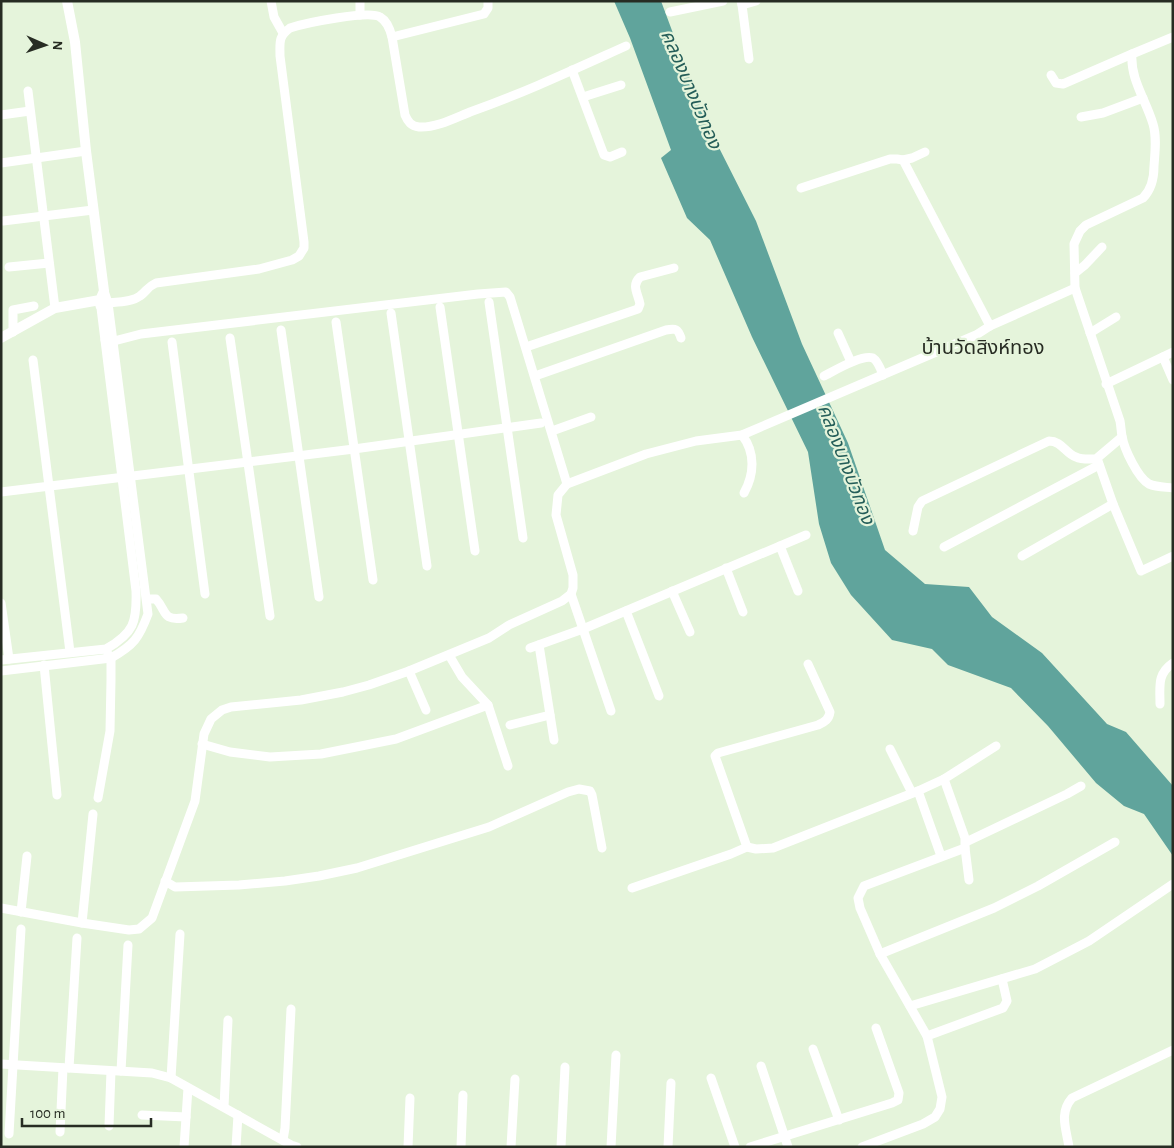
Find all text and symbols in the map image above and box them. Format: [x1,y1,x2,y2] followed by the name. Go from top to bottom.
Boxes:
[20,20,70,70] north arrow
[657,28,724,152] water label: คลองบางบัวทอง
[50,40,64,51] text: N
[922,336,1044,358] district label: บ้านวัดสิงห์ทอง
[814,402,877,528] water label: คลองบางบัวทอง
[22,1096,151,1128] scale bar
[30,1106,65,1121] text: 100 m

